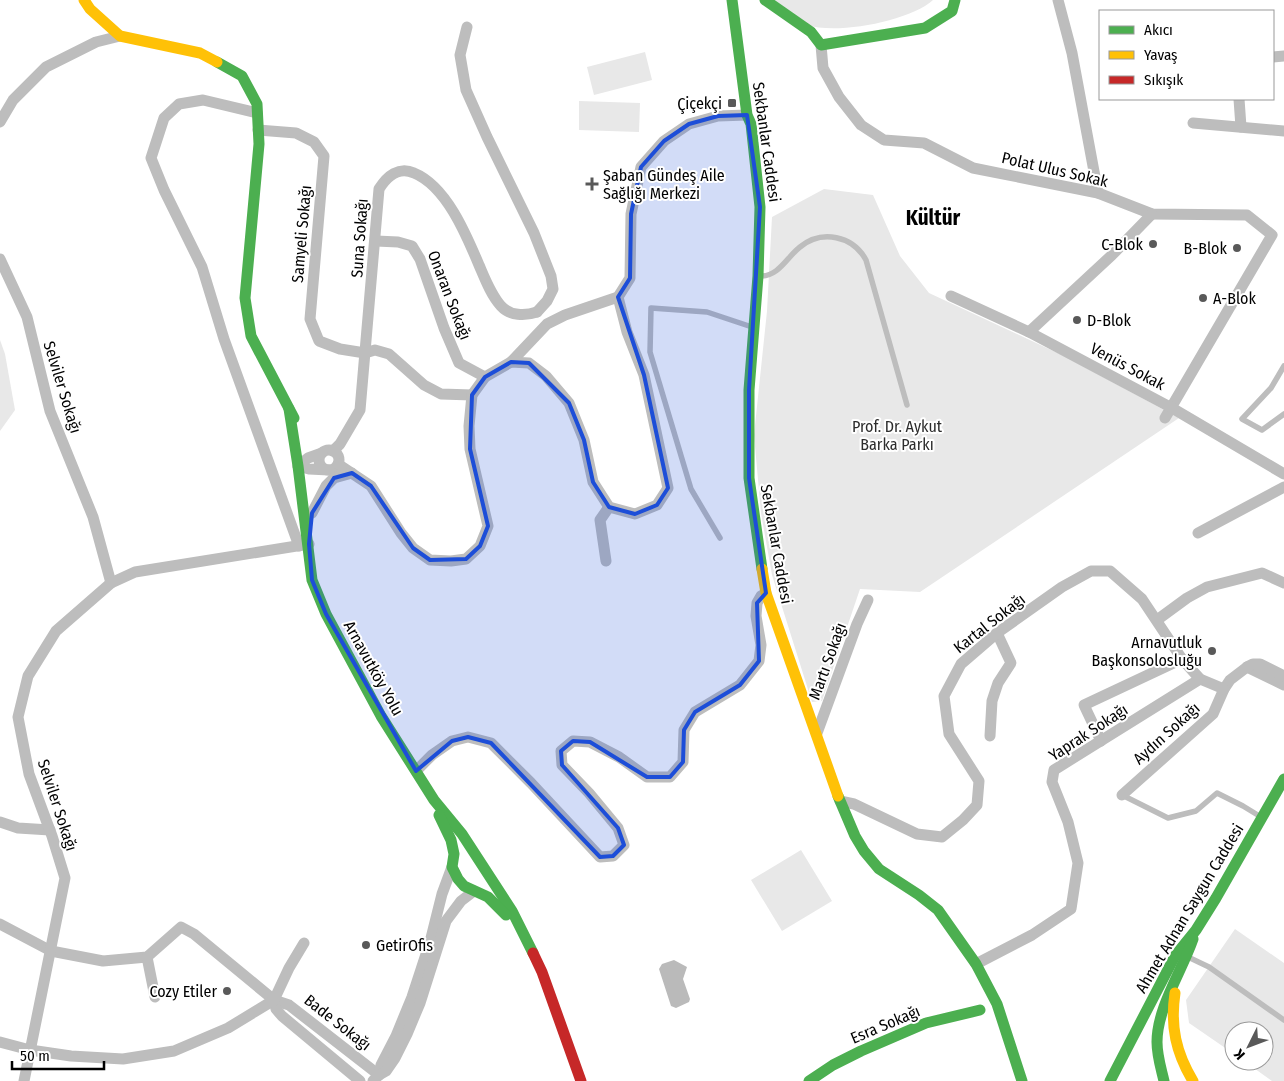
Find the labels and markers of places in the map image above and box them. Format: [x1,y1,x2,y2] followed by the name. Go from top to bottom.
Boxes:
[677,94,722,114] place label: Çiçekçi
[726,97,738,109] marker: Çiçekçi
[603,166,725,203] place label: Şaban Gündeş Aile Sağlığı Merkezi
[585,177,599,191] marker: Şaban Gündeş Aile Sağlığı Merkezi
[1101,235,1144,254] place label: C-Blok
[1147,238,1159,250] marker: C-Blok
[1184,239,1228,258] place label: B-Blok
[1231,242,1243,254] marker: B-Blok
[1213,289,1256,308] place label: A-Blok
[1197,292,1209,304] marker: A-Blok
[1087,311,1132,330] place label: D-Blok
[1071,314,1083,326] marker: D-Blok
[1092,633,1203,670] place label: Arnavutluk Başkonsolosluğu
[1206,645,1218,657] marker: Arnavutluk Başkonsolosluğu
[376,936,433,955] place label: GetirOfis
[360,939,372,951] marker: GetirOfis
[149,982,217,1001] place label: Cozy Etiler
[221,985,233,997] marker: Cozy Etiler

